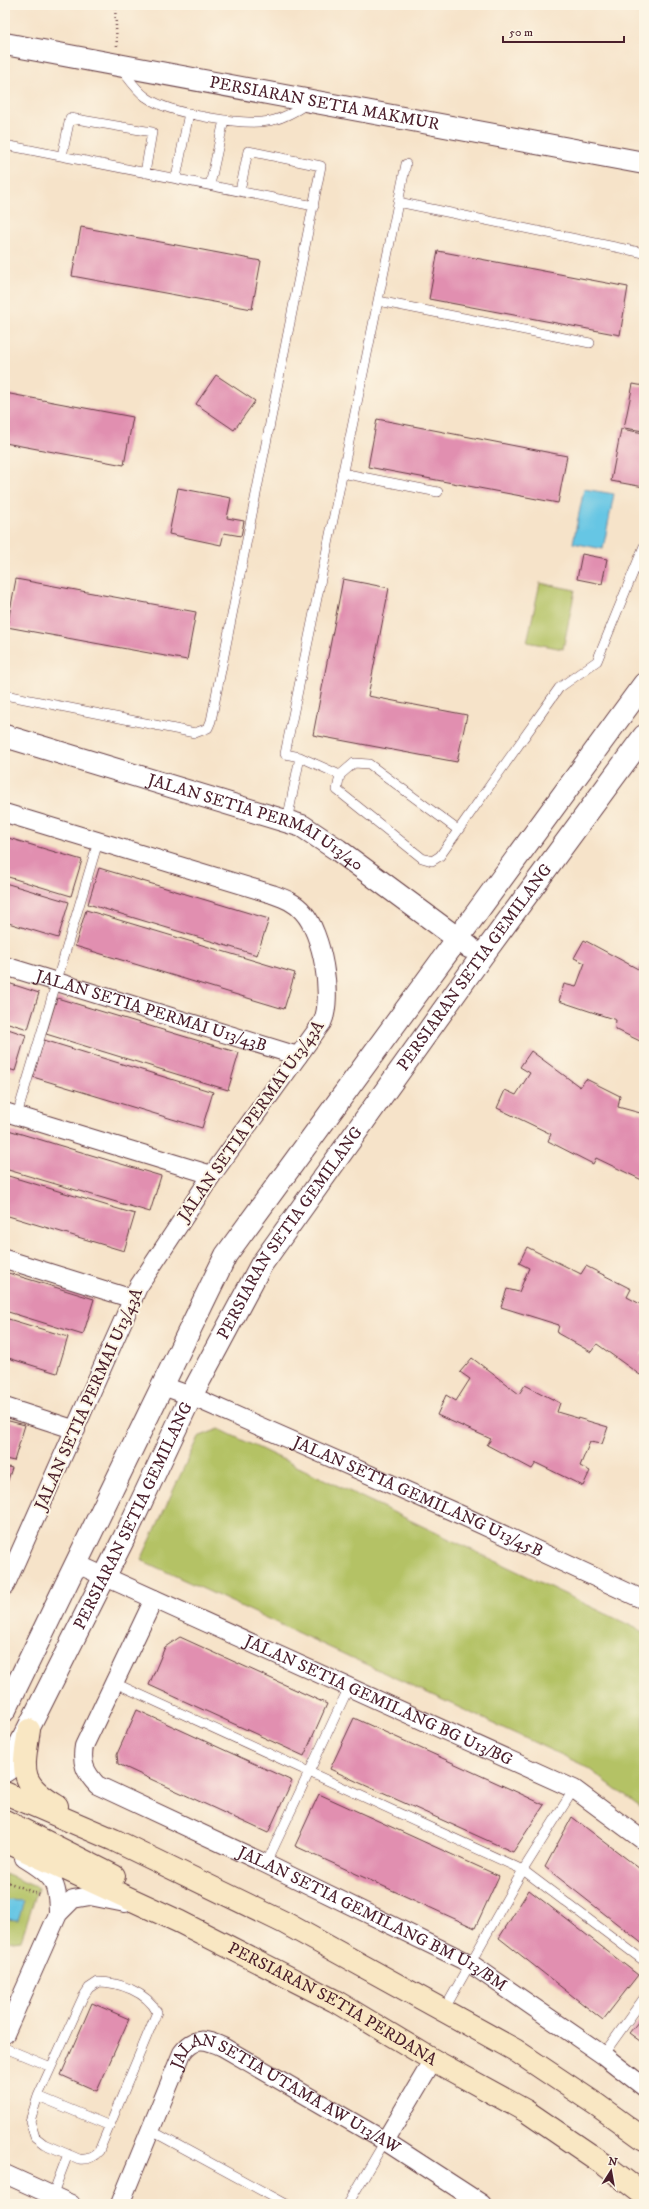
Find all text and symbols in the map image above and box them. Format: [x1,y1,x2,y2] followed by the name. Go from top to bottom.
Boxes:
[503,18,624,44] scale bar
[509,25,533,40] text: 50 m
[208,71,442,136] street label: PERSIARAN SETIA MAKMUR
[143,768,368,876] street label: JALAN SETIA PERMAI U13/40
[392,859,557,1075] street label: PERSIARAN SETIA GEMILANG
[31,964,270,1057] street label: JALAN SETIA PERMAI U13/43B
[172,1016,329,1228] street label: JALAN SETIA PERMAI U13/43A
[212,1122,368,1343] street label: PERSIARAN SETIA GEMILANG
[29,1284,148,1515] street label: JALAN SETIA PERMAI U13/43A
[69,1398,198,1634] street label: PERSIARAN SETIA GEMILANG
[288,1430,546,1563] street label: JALAN SETIA GEMILANG U13/45B
[239,1629,516,1771] street label: JALAN SETIA GEMILANG BG U13/BG
[232,1840,511,1996] street label: JALAN SETIA GEMILANG BM U13/BM
[224,1937,441,2071] street label: PERSIARAN SETIA PERDANA
[165,2029,405,2159] street label: JALAN SETIA UTAMA AW U13/AW
[591,2151,631,2191] north arrow
[607,2154,618,2170] text: N

